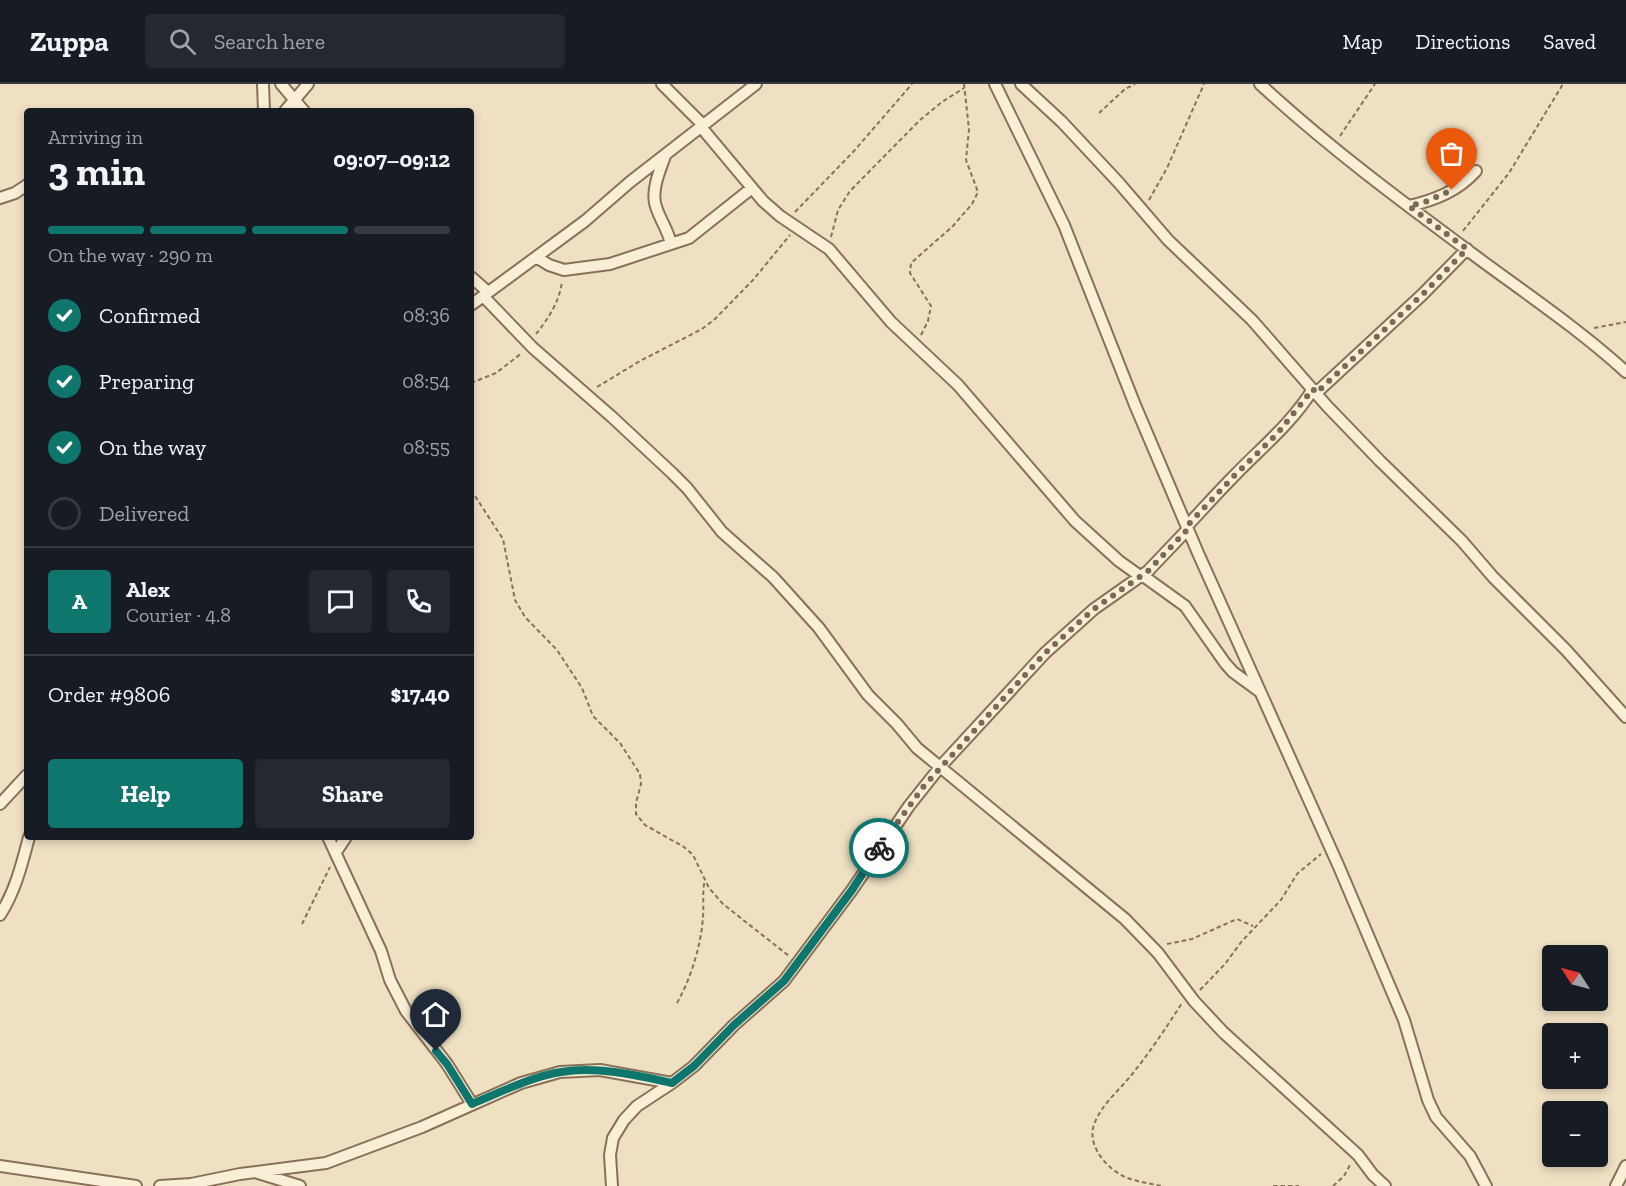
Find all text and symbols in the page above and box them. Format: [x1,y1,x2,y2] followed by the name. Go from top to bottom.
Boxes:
[145,14,565,68] search box
[30,25,109,58] text: Zuppa
[166,25,199,58] icon: search
[214,28,325,55] text: Search here
[1343,29,1383,54] text: Map
[1416,29,1510,54] text: Directions
[1543,29,1596,54] text: Saved
[48,125,143,149] text: Arriving in
[1426,128,1477,190] pin
[1435,137,1468,170] icon: bag
[333,146,450,173] text: 09:07–09:12
[48,148,145,195] text: 3 min
[48,243,213,267] text: On the way · 290 m
[48,299,81,332] icon: check
[99,302,200,329] text: Confirmed
[403,303,450,327] text: 08:36
[48,365,81,398] icon: check
[99,368,194,395] text: Preparing
[402,369,450,393] text: 08:54
[48,431,81,464] icon: check
[99,434,206,461] text: On the way
[403,435,450,459] text: 08:55
[99,500,189,527] text: Delivered
[309,570,372,633] button: chat
[387,570,450,633] button: phone
[126,576,170,603] text: Alex
[72,588,87,615] text: A
[126,603,231,627] text: Courier · 4.8
[48,681,170,708] text: Order #9806
[390,681,450,708] text: $17.40
[48,759,243,828] button: Help
[255,759,450,828] button: Share
[849,818,909,878] courier
[863,832,896,865] icon: bike
[1542,945,1608,1011] north arrow
[1542,945,1608,1167] map controls
[410,989,461,1051] pin
[419,998,452,1031] icon: home
[1542,1023,1608,1089] button: +
[1542,1101,1608,1167] button: −

